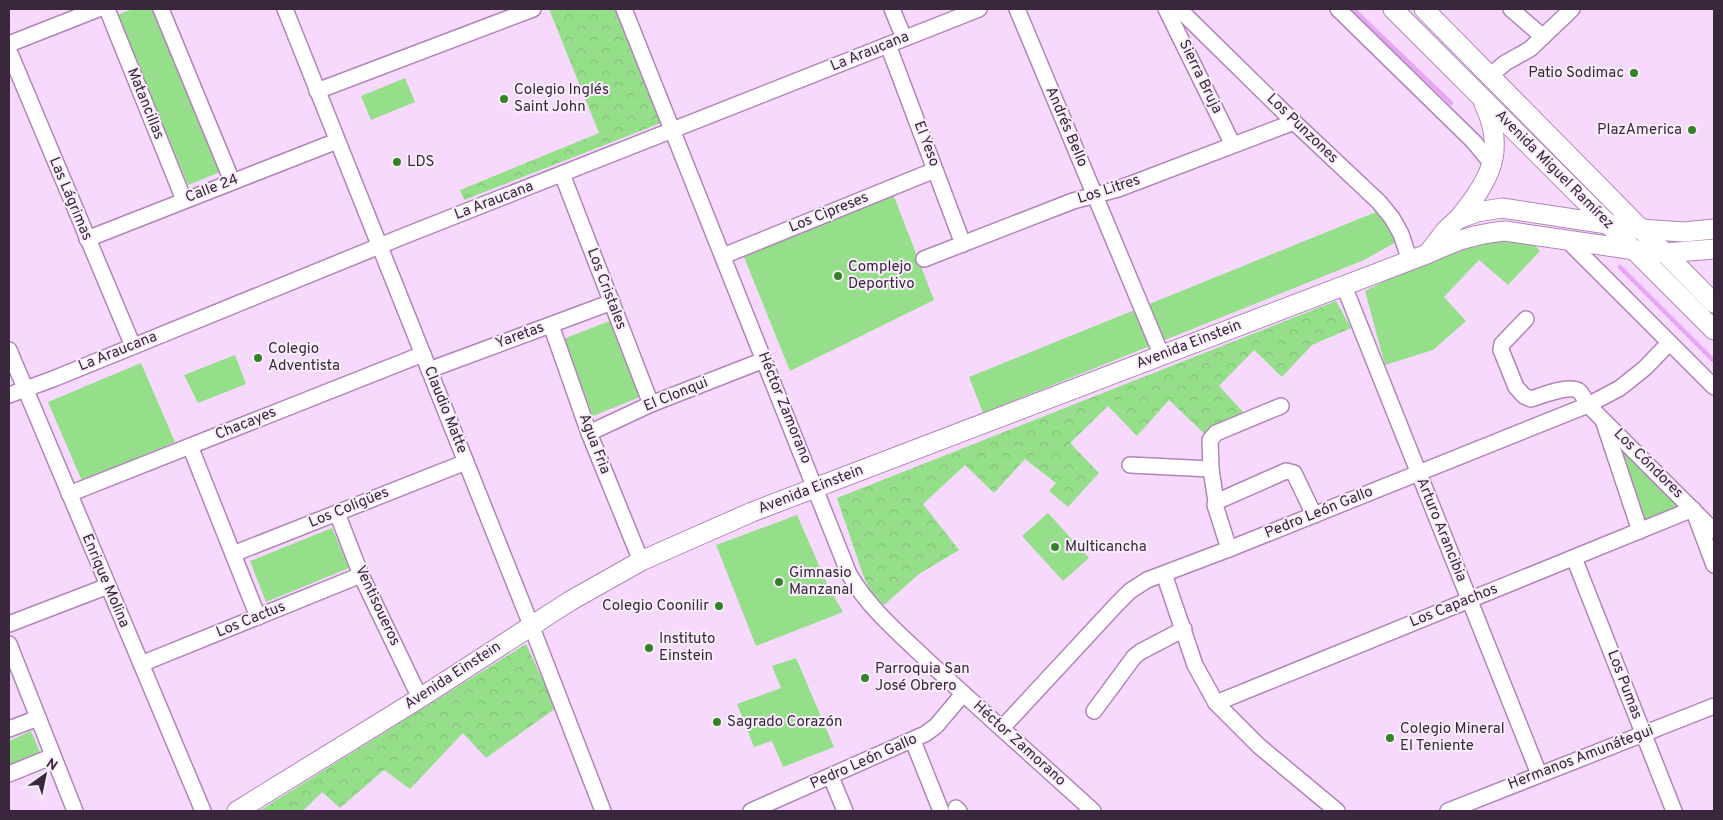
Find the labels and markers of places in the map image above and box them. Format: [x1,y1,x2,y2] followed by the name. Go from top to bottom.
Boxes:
[1528,64,1624,83] place label: Patio Sodimac
[1628,67,1640,79] marker: Patio Sodimac
[514,81,609,117] place label: Colegio Inglés Saint John
[498,93,510,105] marker: Colegio Inglés Saint John
[1597,121,1682,140] place label: PlazAmerica
[1686,124,1698,136] marker: PlazAmerica
[407,153,435,172] place label: LDS
[391,156,403,168] marker: LDS
[848,258,915,294] place label: Complejo Deportivo
[832,270,844,282] marker: Complejo Deportivo
[268,340,340,376] place label: Colegio Adventista
[252,352,264,364] marker: Colegio Adventista
[1065,538,1147,557] place label: Multicancha
[1049,541,1061,553] marker: Multicancha
[789,564,853,600] place label: Gimnasio Manzanal
[773,576,785,588] marker: Gimnasio Manzanal
[602,597,709,616] place label: Colegio Coonilir
[713,600,725,612] marker: Colegio Coonilir
[659,630,715,666] place label: Instituto Einstein
[643,642,655,654] marker: Instituto Einstein
[875,660,970,696] place label: Parroquia San José Obrero
[859,672,871,684] marker: Parroquia San José Obrero
[727,713,842,732] place label: Sagrado Corazón
[711,716,723,728] marker: Sagrado Corazón
[1400,720,1505,756] place label: Colegio Mineral El Teniente
[1384,732,1396,744] marker: Colegio Mineral El Teniente

